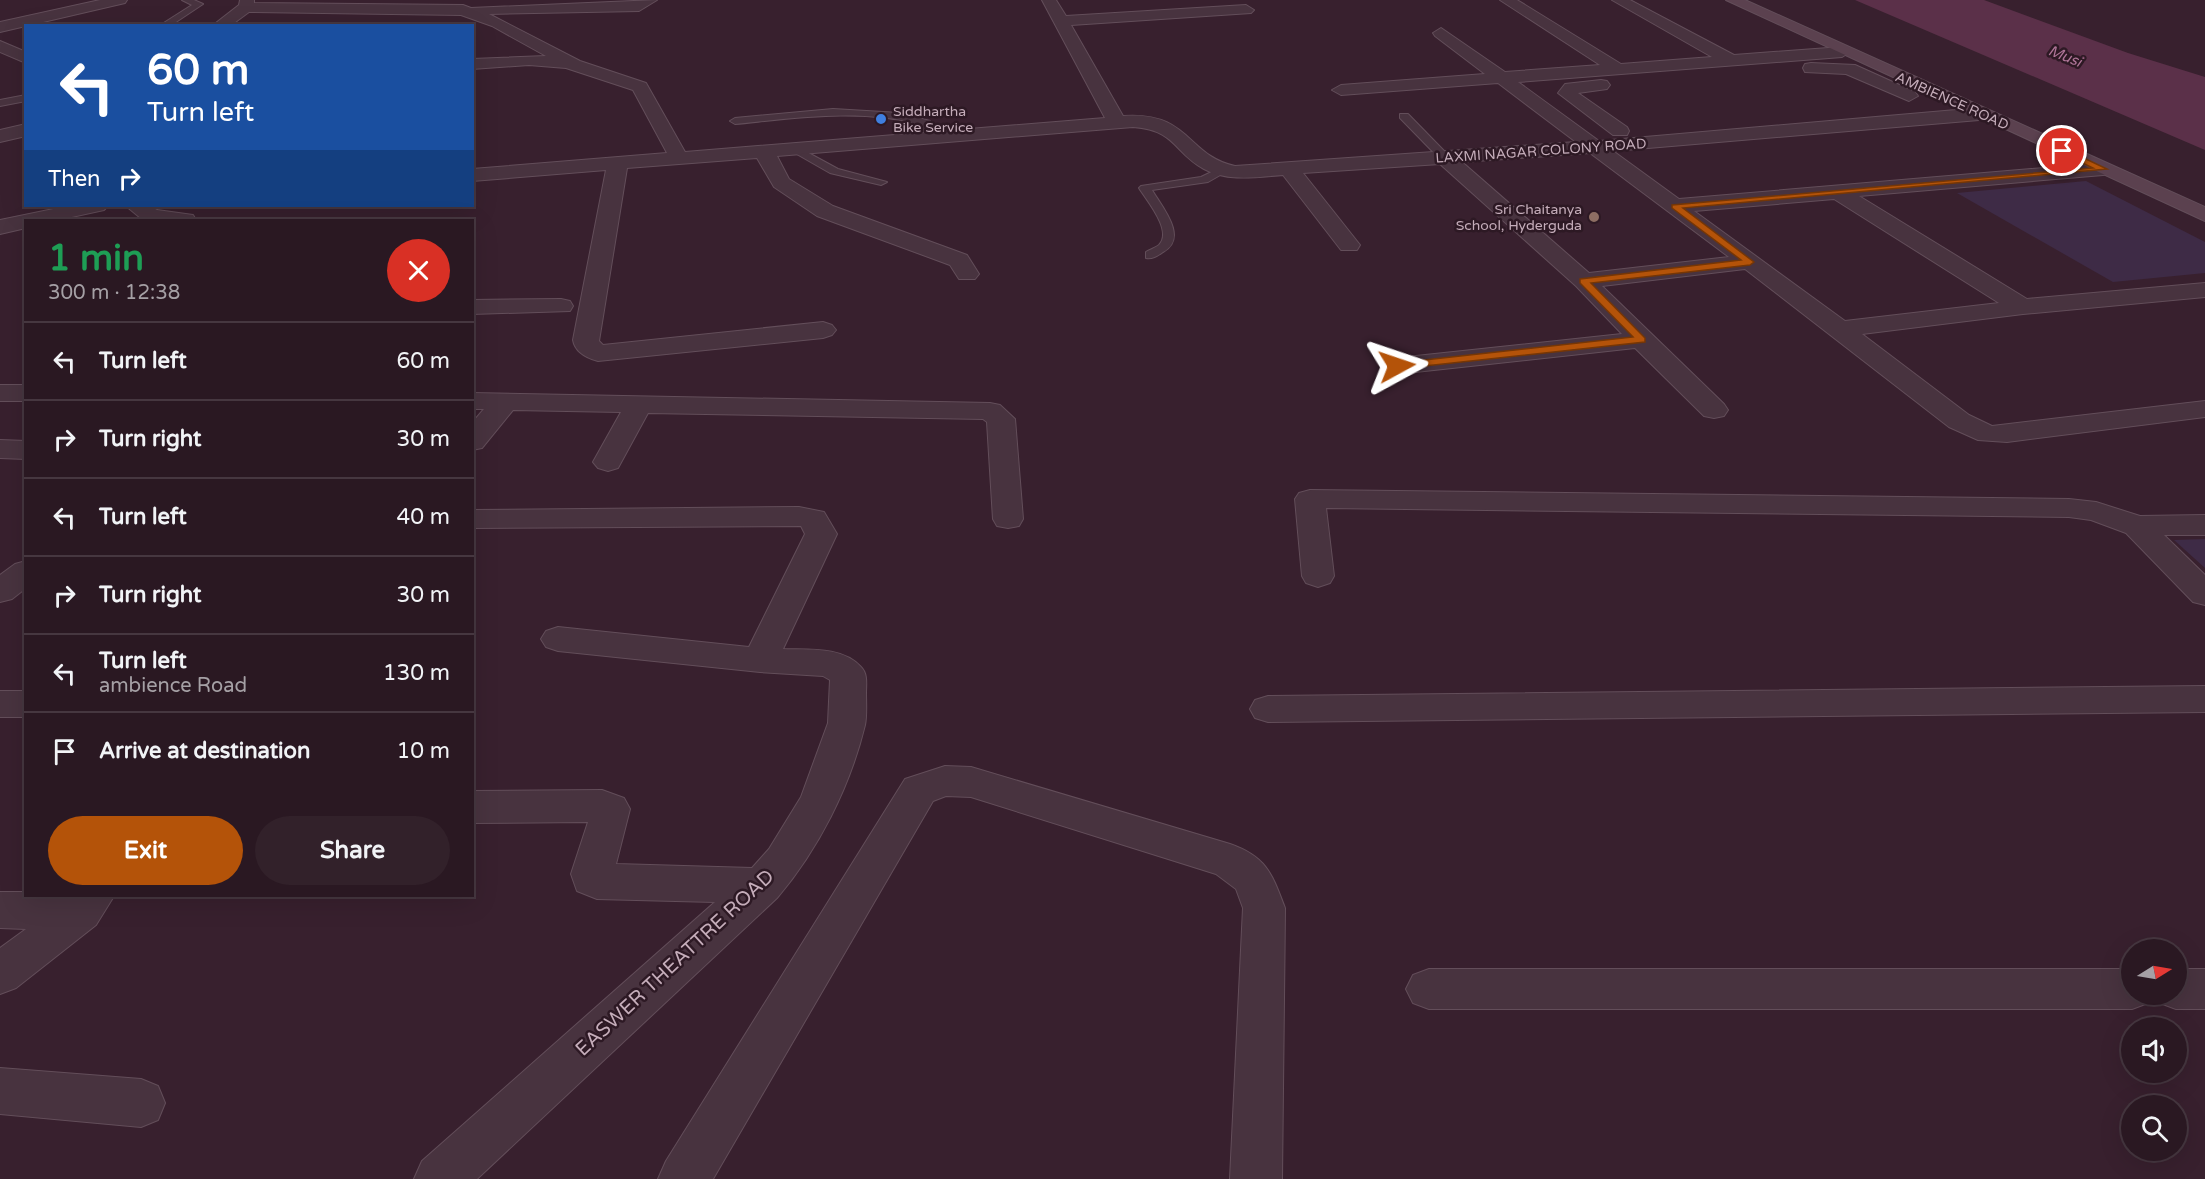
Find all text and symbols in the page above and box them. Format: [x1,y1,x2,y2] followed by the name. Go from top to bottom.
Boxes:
[2046,41,2086,72] water label: Musi
[147,45,249,96] text: 60 m
[48,48,126,126] icon: left
[1893,68,2011,134] street label: AMBIENCE ROAD
[147,96,254,129] text: Turn left
[893,103,973,136] place label: Siddhartha Bike Service
[874,112,888,126] marker: Siddhartha Bike Service
[2036,125,2087,176] pin
[2045,134,2078,167] icon: arrive
[1435,135,1647,167] street label: LAXMI NAGAR COLONY ROAD
[113,162,146,195] icon: right
[48,166,101,192] text: Then
[1456,201,1582,234] place label: Sri Chaitanya School, Hyderguda
[1587,210,1601,224] marker: Sri Chaitanya School, Hyderguda
[48,237,144,280] text: 1 min
[387,239,450,302] button: close
[48,281,180,305] text: 300 m · 12:38
[1365,334,1429,398] position arrow
[48,345,81,378] icon: left
[99,348,187,374] text: Turn left
[396,348,450,374] text: 60 m
[48,423,81,456] icon: right
[99,426,201,452] text: Turn right
[396,426,450,452] text: 30 m
[48,501,81,534] icon: left
[99,504,187,530] text: Turn left
[396,504,450,530] text: 40 m
[48,579,81,612] icon: right
[99,582,201,608] text: Turn right
[396,582,450,608] text: 30 m
[99,648,187,674] text: Turn left
[48,657,81,690] icon: left
[383,660,450,686] text: 130 m
[99,674,247,698] text: ambience Road
[48,735,81,768] icon: arrive
[99,738,310,764] text: Arrive at destination
[396,738,450,764] text: 10 m
[48,816,243,885] button: Exit
[255,816,450,885] button: Share
[571,865,779,1061] street label: EASWER THEATTRE ROAD
[2121,939,2187,1005] north arrow
[2121,939,2187,1161] map controls
[2121,1017,2187,1083] button: sound
[2121,1095,2187,1161] button: search

